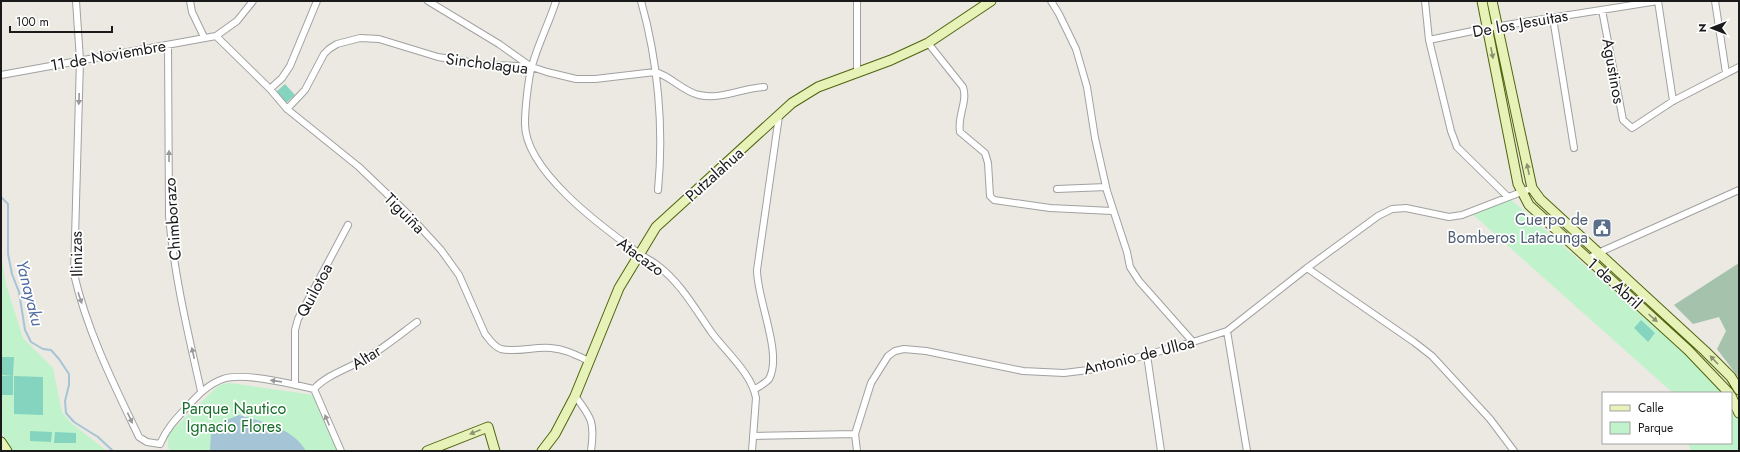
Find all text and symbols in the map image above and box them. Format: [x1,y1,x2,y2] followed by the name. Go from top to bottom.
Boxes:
[1470,4,1570,43] street label: De los Jesuitas
[10,8,112,34] scale bar
[1692,8,1732,48] north arrow
[16,13,49,31] text: 100 m
[1694,24,1710,32] text: N
[49,34,168,77] street label: 11 de Noviembre
[1596,37,1631,106] street label: Agustinos
[444,47,529,80] street label: Sincholagua
[1489,47,1495,59] one-way arrow
[76,93,82,106] one-way arrow
[680,142,749,207] street label: Putzalahua
[166,149,172,162] one-way arrow
[1524,163,1530,176] one-way arrow
[158,177,187,261] street label: Chimborazo
[379,188,430,239] street label: Tiguiña
[1448,208,1588,249] place label: Cuerpo de Bomberos Latacunga
[1591,217,1613,239] public building icon: Cuerpo de Bomberos Latacunga
[65,231,88,277] street label: Ilinizas
[612,231,669,282] street label: Atacazo
[1582,252,1647,314] street label: 1 de Abril
[10,257,50,329] water label: Yanayaku
[291,259,338,321] street label: Quilotoa
[78,292,84,304] one-way arrow
[1648,314,1659,323] one-way arrow
[1081,331,1197,380] street label: Antonio de Ulloa
[347,339,386,375] street label: Altar
[189,347,195,360] one-way arrow
[1710,355,1719,365] one-way arrow
[270,378,282,384] one-way arrow
[1602,392,1732,444] legend
[182,397,287,438] park label: Parque Nautico Ignacio Flores
[1638,399,1664,417] text: Calle
[127,412,133,424] one-way arrow
[324,414,331,426] one-way arrow
[1638,419,1673,437] text: Parque
[469,429,480,435] one-way arrow

